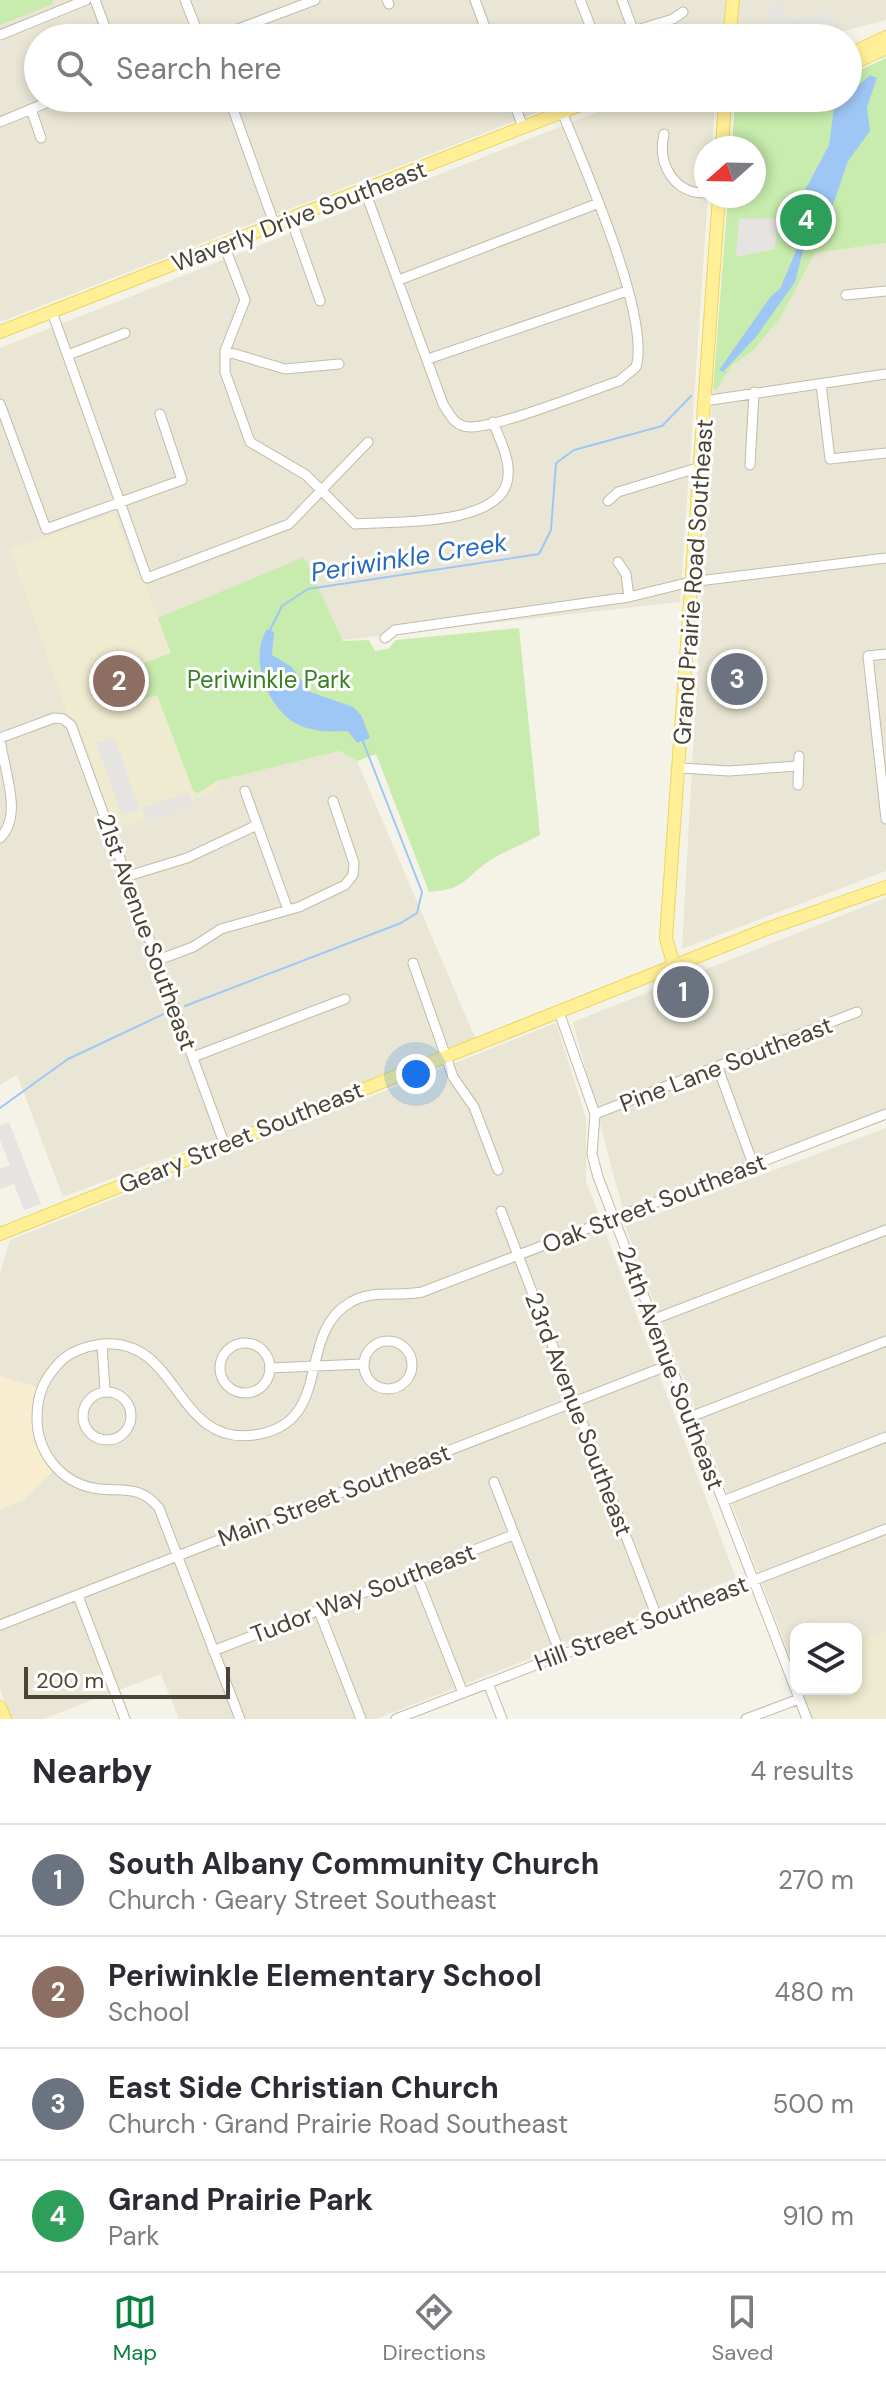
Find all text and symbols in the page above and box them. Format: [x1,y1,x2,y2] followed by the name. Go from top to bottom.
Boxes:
[24,24,862,112] search box
[52,46,96,90] icon: search
[116,49,282,88] text: Search here
[694,136,766,208] north arrow
[167,153,431,279] street label: Waverly Drive Southeast
[780,190,832,250] pin: 4
[666,418,720,746] street label: Grand Prairie Road Southeast
[308,525,510,589] water label: Periwinkle Creek
[711,649,763,709] pin: 3
[93,651,145,711] pin: 2
[187,664,351,695] park label: Periwinkle Park
[90,810,204,1054] street label: 21st Avenue Southeast
[657,962,709,1022] pin: 1
[615,1009,837,1119] street label: Pine Lane Southeast
[396,1054,436,1094] your location
[114,1074,368,1200] street label: Geary Street Southeast
[538,1146,770,1260] street label: Oak Street Southeast
[610,1242,732,1494] street label: 24th Avenue Southeast
[518,1288,640,1540] street label: 23rd Avenue Southeast
[213,1436,455,1554] street label: Main Street Southeast
[246,1536,480,1650] street label: Tudor Way Southeast
[530,1568,752,1678] street label: Hill Street Southeast
[790,1623,862,1695] map controls
[790,1623,862,1695] button: layers
[24,1663,230,1699] scale bar
[36,1666,104,1695] text: 200 m
[32,1749,152,1794] text: Nearby
[750,1754,854,1788] text: 4 results
[108,1844,599,1883] text: South Albany Community Church
[53,1863,63,1897] text: 1
[778,1863,854,1897] text: 270 m
[108,1883,497,1917] text: Church · Geary Street Southeast
[108,1956,542,1995] text: Periwinkle Elementary School
[50,1975,66,2009] text: 2
[775,1975,854,2009] text: 480 m
[108,1995,190,2029] text: School
[108,2068,499,2107] text: East Side Christian Church
[50,2087,66,2121] text: 3
[772,2087,854,2121] text: 500 m
[108,2107,568,2141] text: Church · Grand Prairie Road Southeast
[108,2180,373,2219] text: Grand Prairie Park
[50,2199,66,2233] text: 4
[782,2199,854,2233] text: 910 m
[108,2219,159,2253] text: Park
[113,2290,157,2367] tab: Map
[383,2290,486,2367] tab: Directions
[712,2290,773,2367] tab: Saved

